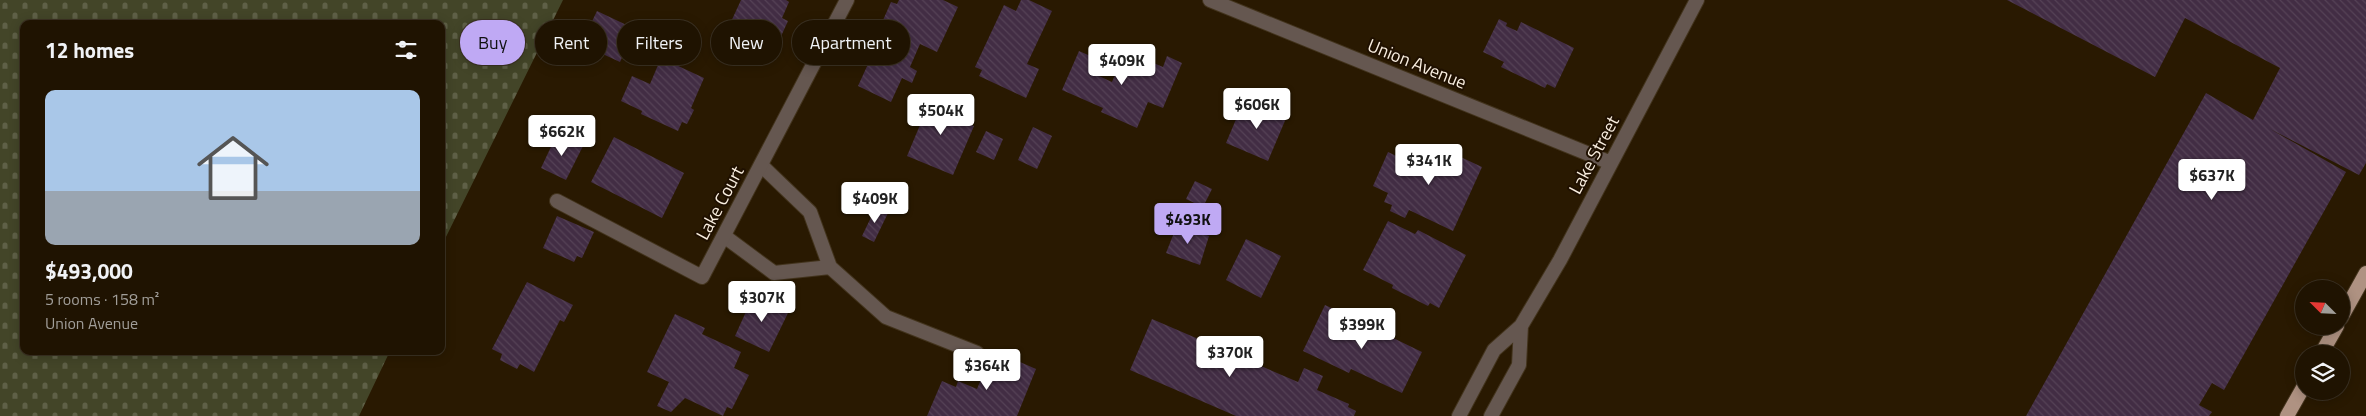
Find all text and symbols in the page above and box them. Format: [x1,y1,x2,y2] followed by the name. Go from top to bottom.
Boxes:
[460,20,525,65] chip: Buy
[535,20,607,65] chip: Rent
[617,20,701,65] chip: Filters
[711,20,782,65] chip: New
[792,20,910,65] chip: Apartment
[1364,31,1471,96] street label: Union Avenue
[45,34,134,66] text: 12 homes
[392,36,420,64] icon: filters
[1087,44,1157,86] pin: $409K
[1099,48,1145,72] text: $409K
[1222,88,1292,130] pin: $606K
[1234,92,1280,116] text: $606K
[906,94,976,136] pin: $504K
[918,98,964,122] text: $504K
[1562,110,1626,199] street label: Lake Street
[527,114,597,157] pin: $662K
[539,119,585,143] text: $662K
[188,123,278,213] icon: home
[1394,144,1464,186] pin: $341K
[1406,148,1452,172] text: $341K
[2177,158,2247,201] pin: $637K
[689,160,751,245] street label: Lake Court
[2189,163,2235,187] text: $637K
[840,182,910,224] pin: $409K
[852,186,898,210] text: $409K
[1153,202,1223,245] pin: $493K
[1165,207,1211,231] text: $493K
[45,255,133,287] text: $493,000
[727,280,797,323] pin: $307K
[2295,280,2350,335] north arrow
[2295,280,2350,400] map controls
[739,285,785,309] text: $307K
[45,287,159,311] text: 5 rooms · 158 m²
[1327,308,1397,350] pin: $399K
[45,311,138,335] text: Union Avenue
[1339,312,1385,336] text: $399K
[1195,336,1265,378] pin: $370K
[1207,340,1253,364] text: $370K
[2295,345,2350,400] button: layers
[952,348,1022,391] pin: $364K
[964,353,1010,377] text: $364K

